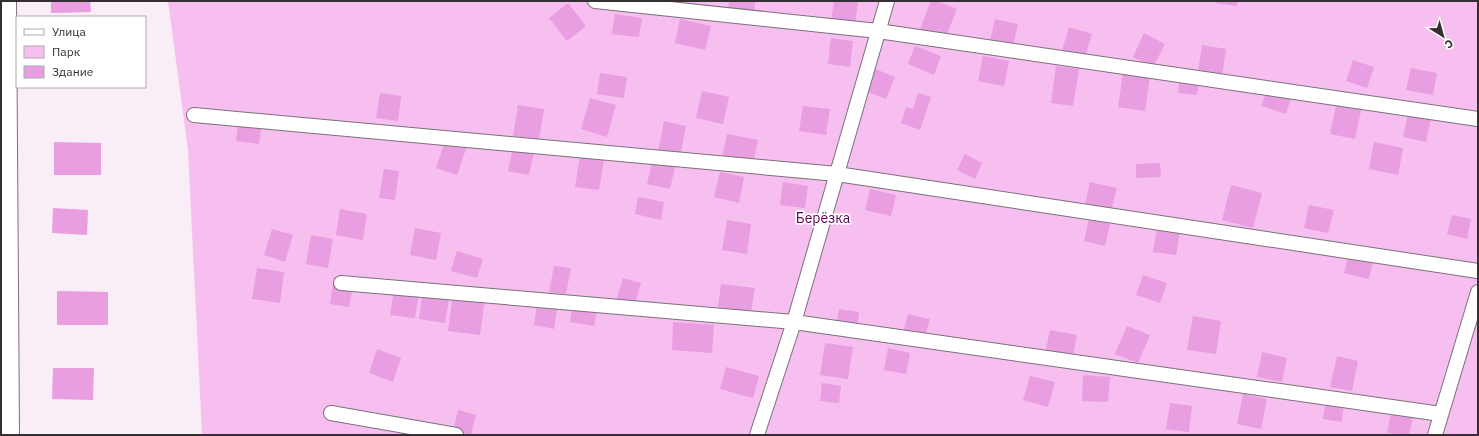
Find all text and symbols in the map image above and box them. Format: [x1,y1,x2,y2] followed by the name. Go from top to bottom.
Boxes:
[16,16,146,88] legend
[1423,16,1463,56] north arrow
[52,24,86,39] text: Улица
[1442,36,1456,52] text: С
[52,44,81,59] text: Парк
[52,64,94,79] text: Здание
[796,209,851,227] park label: Берёзка

